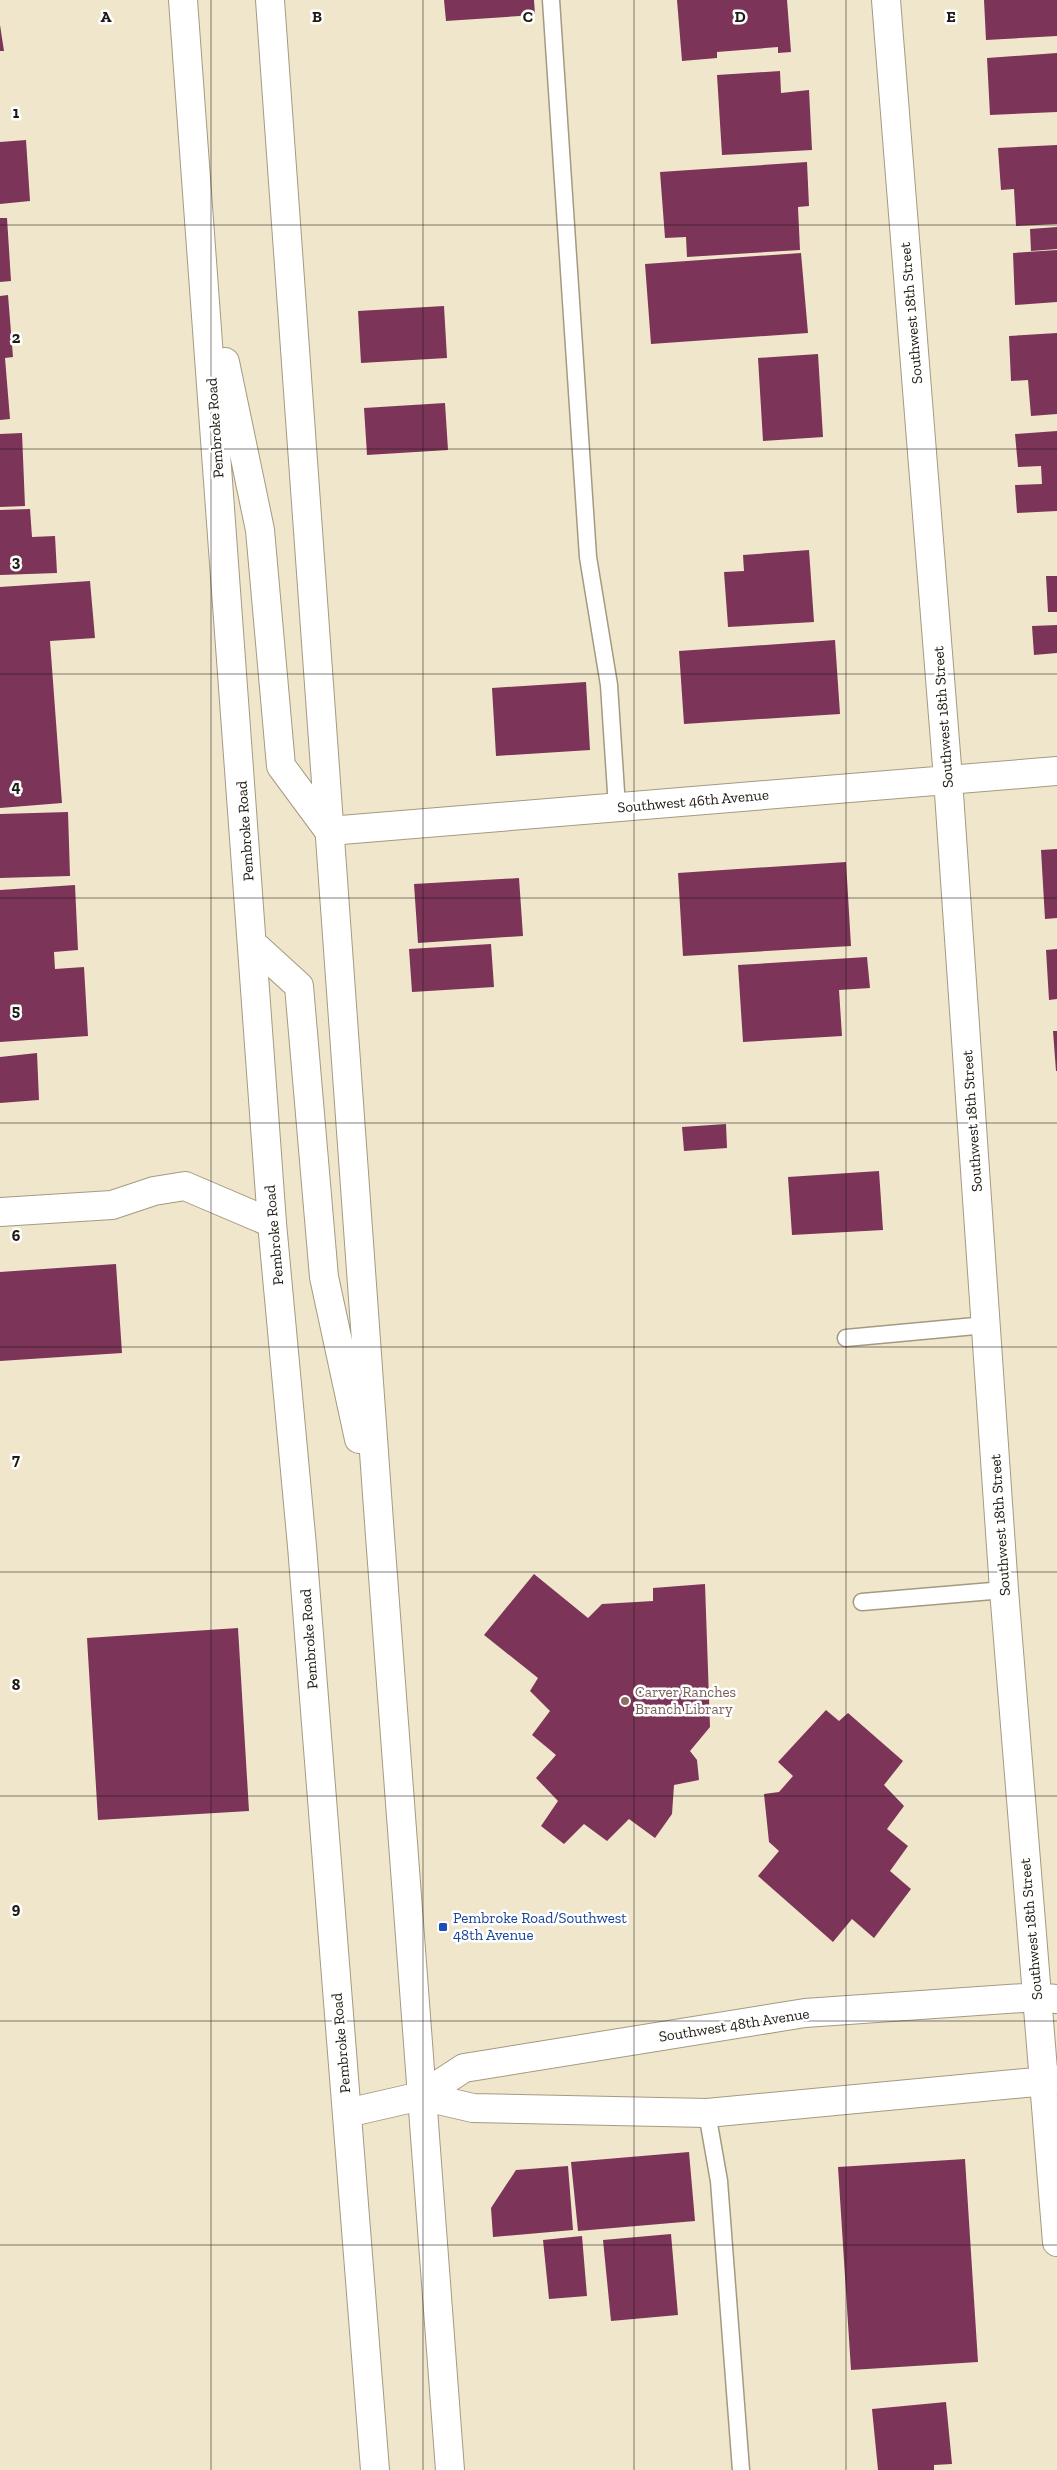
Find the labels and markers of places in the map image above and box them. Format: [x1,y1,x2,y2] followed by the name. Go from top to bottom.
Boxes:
[635,1683,736,1718] place label: Carver Ranches Branch Library
[619,1695,631,1707] marker: Carver Ranches Branch Library
[453,1909,627,1944] place label: Pembroke Road/Southwest 48th Avenue
[437,1921,449,1933] marker: Pembroke Road/Southwest 48th Avenue

